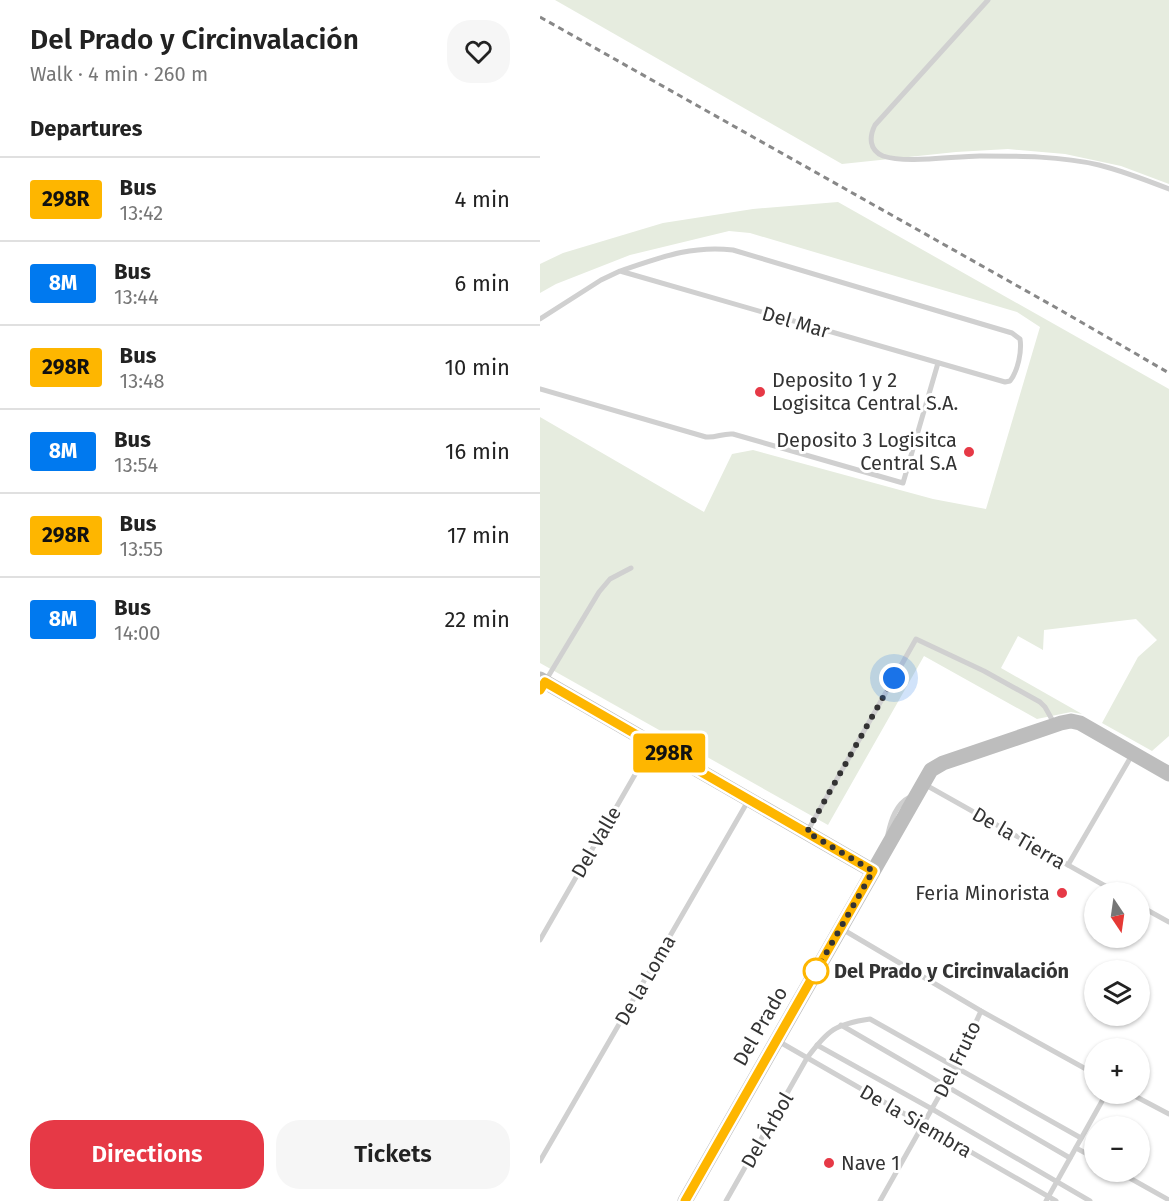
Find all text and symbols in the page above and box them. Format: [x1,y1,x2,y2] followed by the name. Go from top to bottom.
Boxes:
[447,20,510,83] button: heart
[30,23,359,56] text: Del Prado y Circinvalación
[30,62,208,86] text: Walk · 4 min · 260 m
[30,115,142,142] text: Departures
[120,174,156,201] text: Bus
[42,186,90,212] text: 298R
[455,186,510,213] text: 4 min
[120,201,163,225] text: 13:42
[114,258,151,285] text: Bus
[49,270,77,296] text: 8M
[454,270,510,297] text: 6 min
[114,285,159,309] text: 13:44
[759,301,833,343] street label: Del Mar
[120,342,156,369] text: Bus
[42,354,90,380] text: 298R
[444,354,510,381] text: 10 min
[772,368,958,415] place label: Deposito 1 y 2 Logisitca Central S.A.
[120,369,165,393] text: 13:48
[753,385,767,399] marker: Deposito 1 y 2 Logisitca Central S.A.
[114,426,151,453] text: Bus
[776,428,958,475] place label: Deposito 3 Logisitca Central S.A
[49,438,77,464] text: 8M
[445,438,510,465] text: 16 min
[962,445,976,459] marker: Deposito 3 Logisitca Central S.A
[114,453,158,477] text: 13:54
[120,510,156,537] text: Bus
[42,522,90,548] text: 298R
[447,522,510,549] text: 17 min
[120,537,163,561] text: 13:55
[114,594,151,621] text: Bus
[49,606,77,632] text: 8M
[444,606,510,633] text: 22 min
[114,621,160,645] text: 14:00
[879,663,909,693] your location
[627,734,711,772] line badge: 298R
[645,740,693,766] text: 298R
[566,802,626,882] street label: Del Valle
[968,802,1070,874] street label: De la Tierra
[915,881,1050,905] place label: Feria Minorista
[1084,882,1150,948] north arrow
[1084,882,1150,1182] map controls
[1055,886,1069,900] marker: Feria Minorista
[610,931,680,1029] street label: De la Loma
[803,958,829,984] marker: Del Prado y Circinvalación
[834,959,1069,983] place label: Del Prado y Circinvalación
[1084,960,1150,1026] button: layers
[728,982,792,1070] street label: Del Prado
[928,1017,986,1101] street label: Del Fruto
[1084,1038,1150,1104] button: +
[856,1079,976,1163] street label: De la Siembra
[736,1088,798,1172] street label: Del Árbol
[1084,1116,1150,1182] button: −
[30,1120,264,1189] button: Directions
[276,1120,510,1189] button: Tickets
[841,1151,900,1175] place label: Nave 1
[822,1156,836,1170] marker: Nave 1

